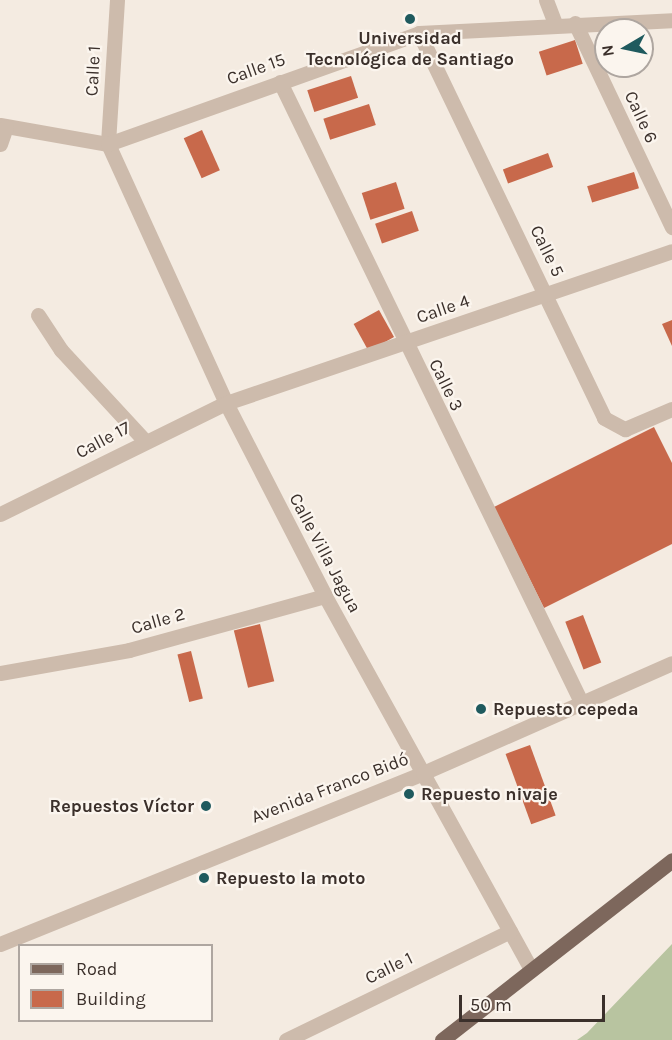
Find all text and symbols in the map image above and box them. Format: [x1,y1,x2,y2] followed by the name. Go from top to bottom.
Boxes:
[403,12,417,26] marker: Universidad Tecnológica de Santiago
[594,18,654,78] north arrow
[306,28,514,70] place label: Universidad Tecnológica de Santiago
[597,43,618,58] text: N
[81,45,105,97] street label: Calle 1
[224,48,288,90] street label: Calle 15
[620,88,662,146] street label: Calle 6
[525,222,569,280] street label: Calle 5
[414,290,472,328] street label: Calle 4
[424,355,468,415] street label: Calle 3
[72,417,134,463] street label: Calle 17
[284,489,366,617] street label: Calle Villa Jagua
[129,603,187,639] street label: Calle 2
[493,698,638,720] place label: Repuesto cepeda
[474,702,488,716] marker: Repuesto cepeda
[248,748,412,828] street label: Avenida Franco Bidó
[421,783,558,805] place label: Repuesto nivaje
[402,787,416,801] marker: Repuesto nivaje
[50,795,194,817] place label: Repuestos Víctor
[199,799,213,813] marker: Repuestos Víctor
[216,867,365,889] place label: Repuesto la moto
[197,871,211,885] marker: Repuesto la moto
[18,944,213,1022] legend
[362,947,416,989] street label: Calle 1
[76,958,117,980] text: Road
[462,983,608,1021] scale bar
[76,988,146,1010] text: Building
[470,994,512,1016] text: 50 m

